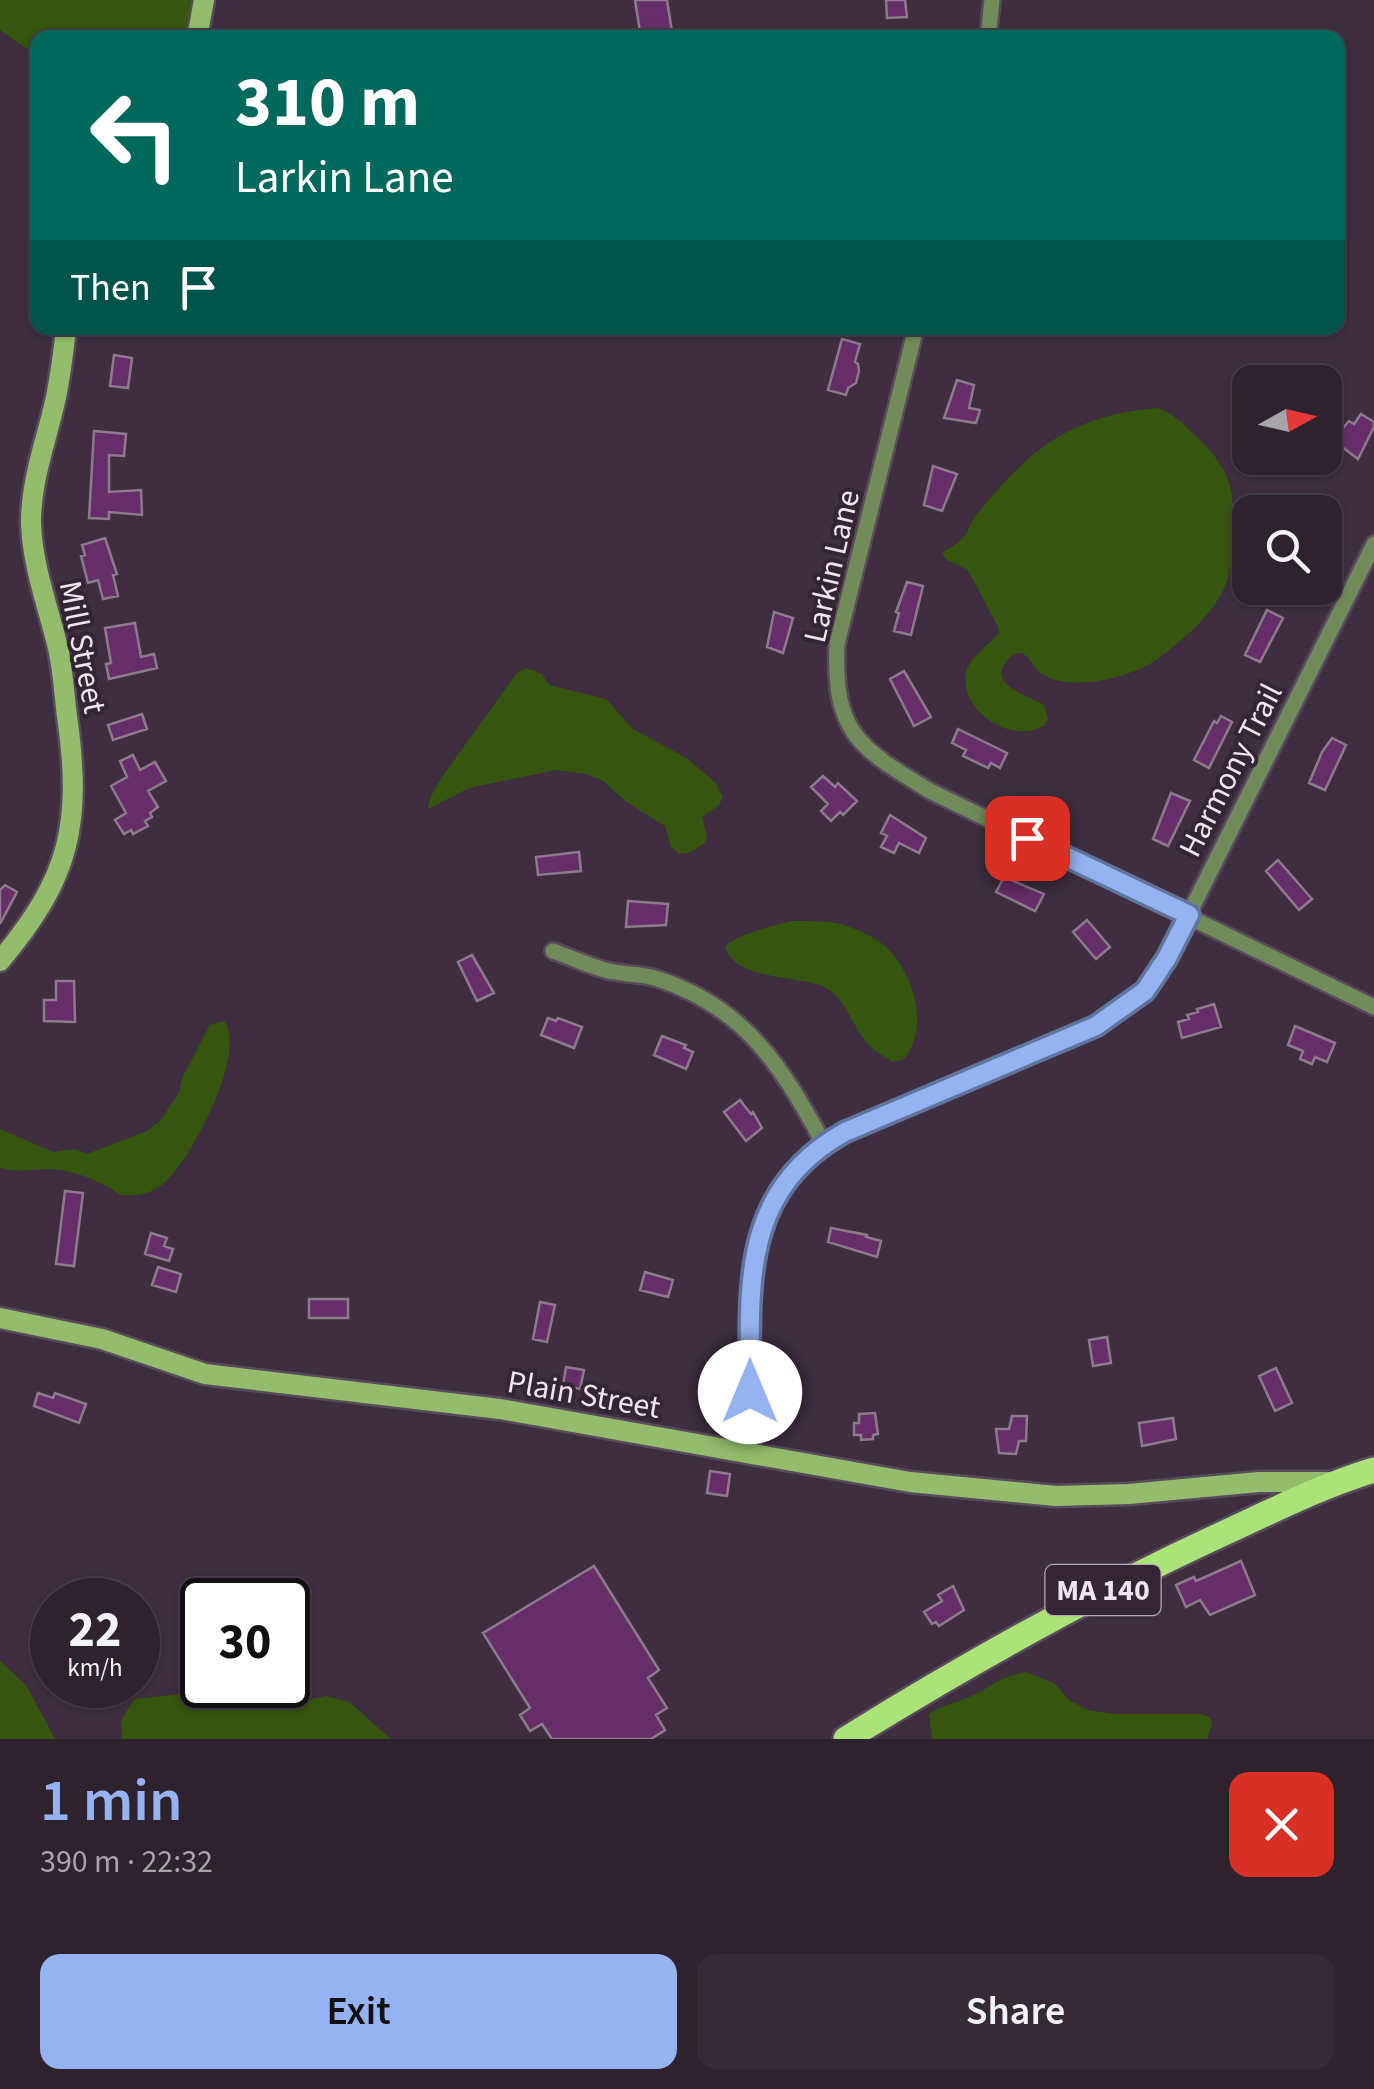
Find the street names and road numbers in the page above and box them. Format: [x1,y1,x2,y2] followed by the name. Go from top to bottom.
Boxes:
[792,485,872,647] street label: Larkin Lane
[47,577,117,718] street label: Mill Street
[1167,676,1294,865] street label: Harmony Trail
[504,1359,664,1431] street label: Plain Street
[1046,1565,1160,1615] road number: MA 140

